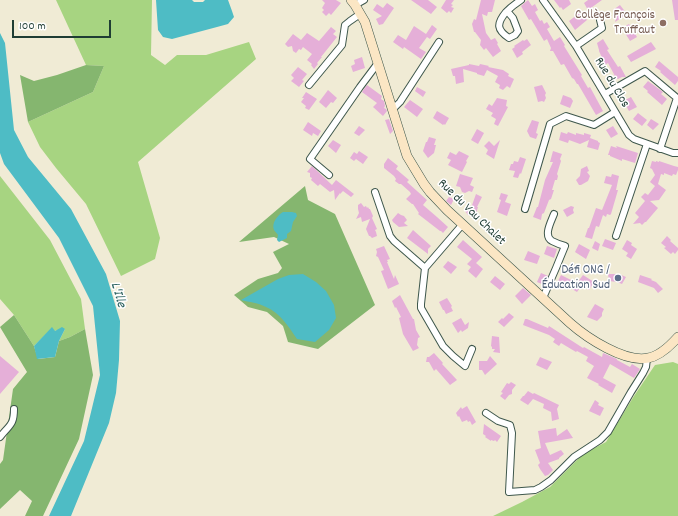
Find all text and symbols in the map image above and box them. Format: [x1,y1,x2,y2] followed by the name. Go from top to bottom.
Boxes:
[575,8,655,39] place label: Collège François Truffaut
[14,12,113,38] scale bar
[19,18,46,35] text: 100 m
[658,18,668,28] marker: Collège François Truffaut
[590,55,632,111] street label: Rue du Clos
[434,177,508,249] street label: Rue du Vau Chalet
[542,263,610,294] place label: Défi ONG / Éducation Sud
[613,273,623,283] marker: Défi ONG / Éducation Sud
[105,280,129,310] water label: L'Ille

